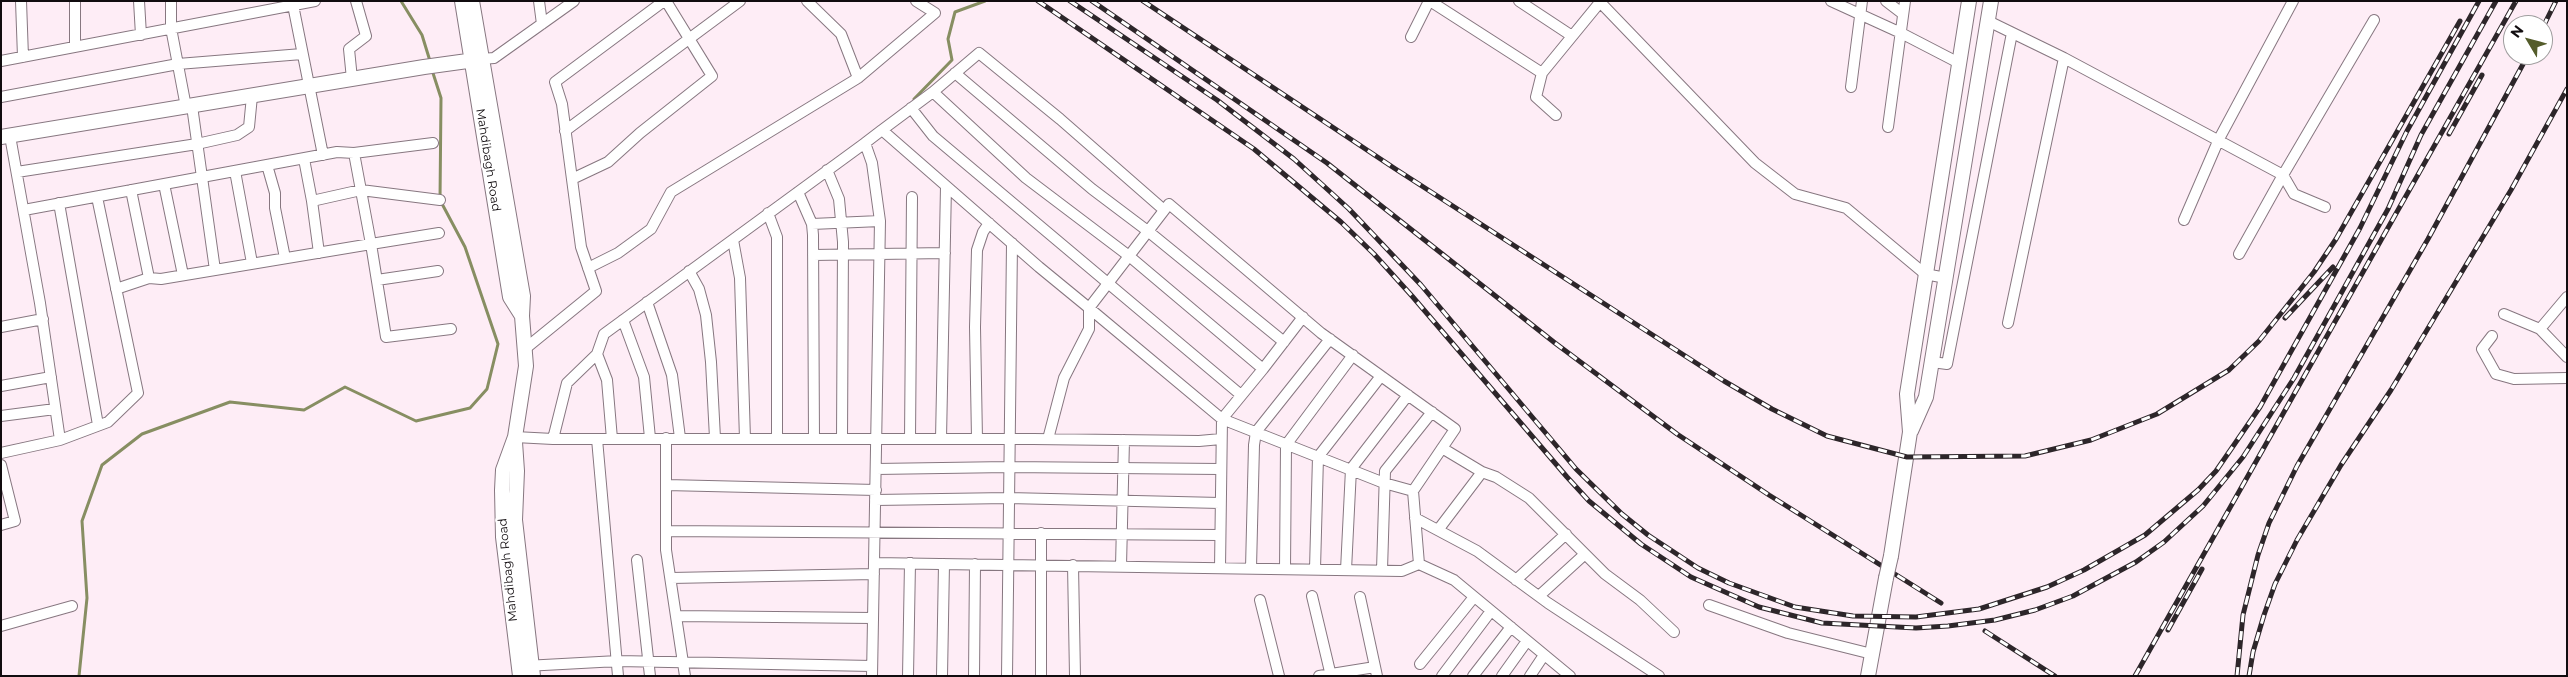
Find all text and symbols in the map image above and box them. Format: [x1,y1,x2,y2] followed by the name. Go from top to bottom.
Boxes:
[2503,15,2553,65] north arrow
[2506,22,2527,42] text: N
[473,107,503,213] street label: Mahdibagh Road
[495,518,521,622] street label: Mahdibagh Road

